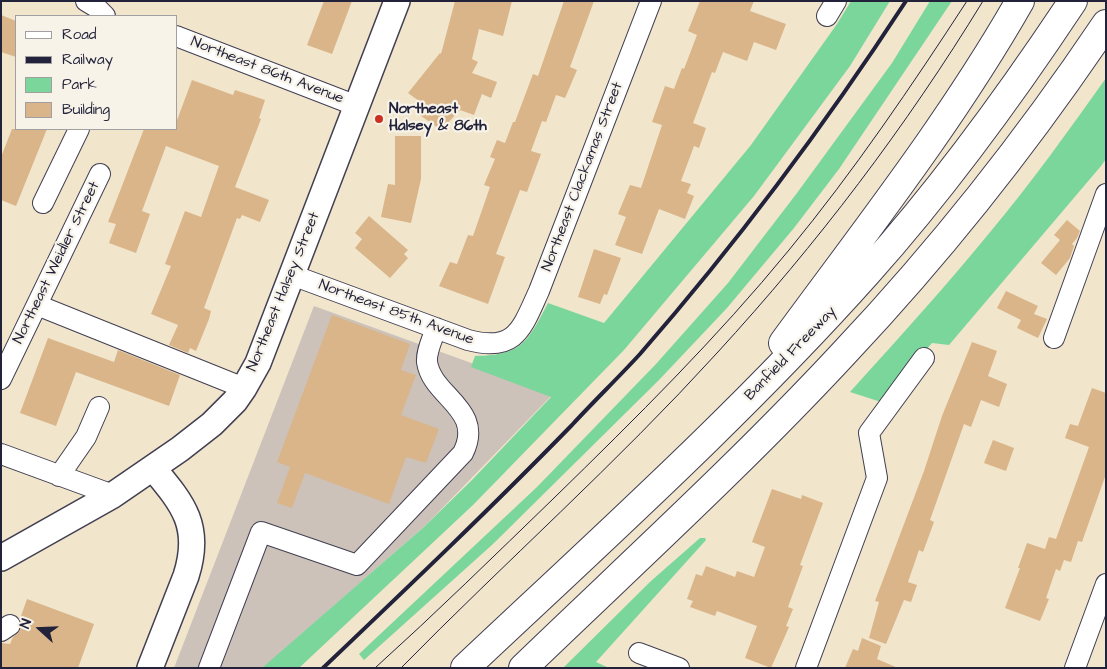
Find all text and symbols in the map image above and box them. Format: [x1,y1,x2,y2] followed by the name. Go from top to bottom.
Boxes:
[15,15,178,130] legend
[62,24,96,45] text: Road
[188,34,346,108] street label: Northeast 86th Avenue
[62,49,113,70] text: Railway
[62,74,97,95] text: Park
[539,80,627,274] street label: Northeast Clackamas Street
[62,99,110,120] text: Building
[389,101,487,136] place label: Northeast Halsey & 86th
[373,113,385,125] marker: Northeast Halsey & 86th
[10,179,104,347] street label: Northeast Weidler Street
[244,210,324,374] street label: Northeast Halsey Street
[316,277,476,349] street label: Northeast 85th Avenue
[741,303,841,405] street label: Banfield Freeway
[15,604,65,654] north arrow
[15,616,37,631] text: N

